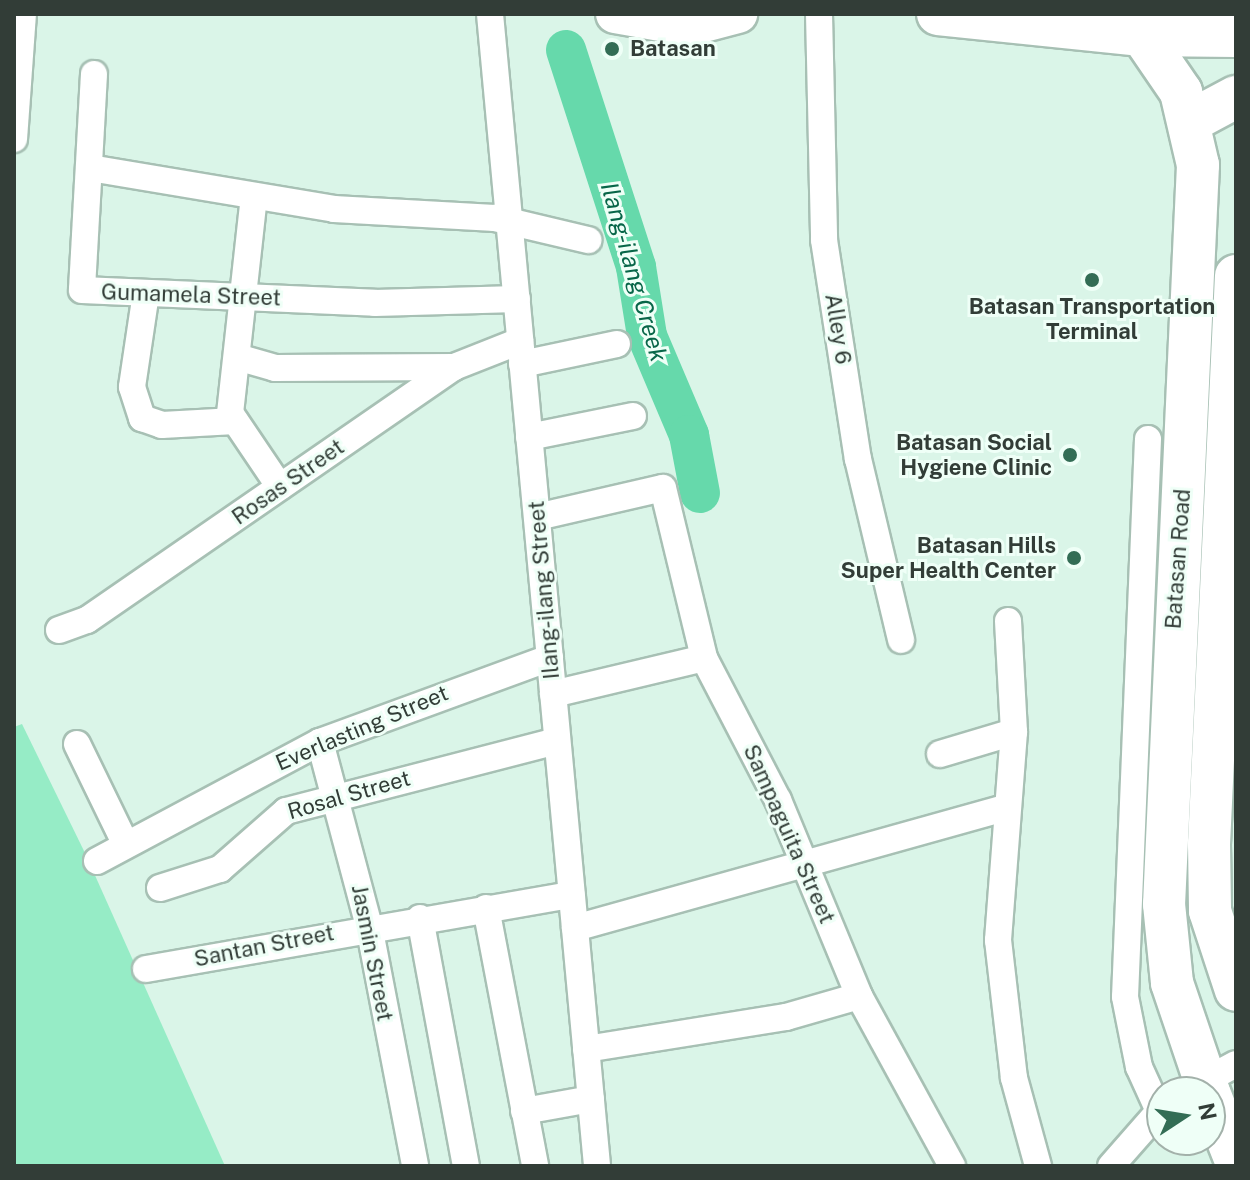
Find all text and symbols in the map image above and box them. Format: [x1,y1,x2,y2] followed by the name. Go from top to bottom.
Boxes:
[630,36,716,62] place label: Batasan
[601,38,623,60] marker: Batasan
[595,179,673,365] water label: Ilang-ilang Creek
[1083,271,1101,289] marker: Batasan Transportation Terminal
[101,279,281,311] street label: Gumamela Street
[819,292,857,366] street label: Alley 6
[969,293,1215,344] place label: Batasan Transportation Terminal
[896,429,1052,480] place label: Batasan Social Hygiene Clinic
[227,434,349,530] street label: Rosas Street
[1059,444,1081,466] marker: Batasan Social Hygiene Clinic
[1160,488,1196,630] street label: Batasan Road
[523,500,565,680] street label: Ilang-ilang Street
[841,532,1056,584] place label: Batasan Hills Super Health Center
[1063,547,1085,569] marker: Batasan Hills Super Health Center
[272,680,452,776] street label: Everlasting Street
[738,740,840,928] street label: Sampaguita Street
[285,765,413,825] street label: Rosal Street
[346,882,398,1024] street label: Jasmin Street
[192,919,336,973] street label: Santan Street
[1146,1076,1226,1156] north arrow
[1193,1100,1222,1123] text: N

